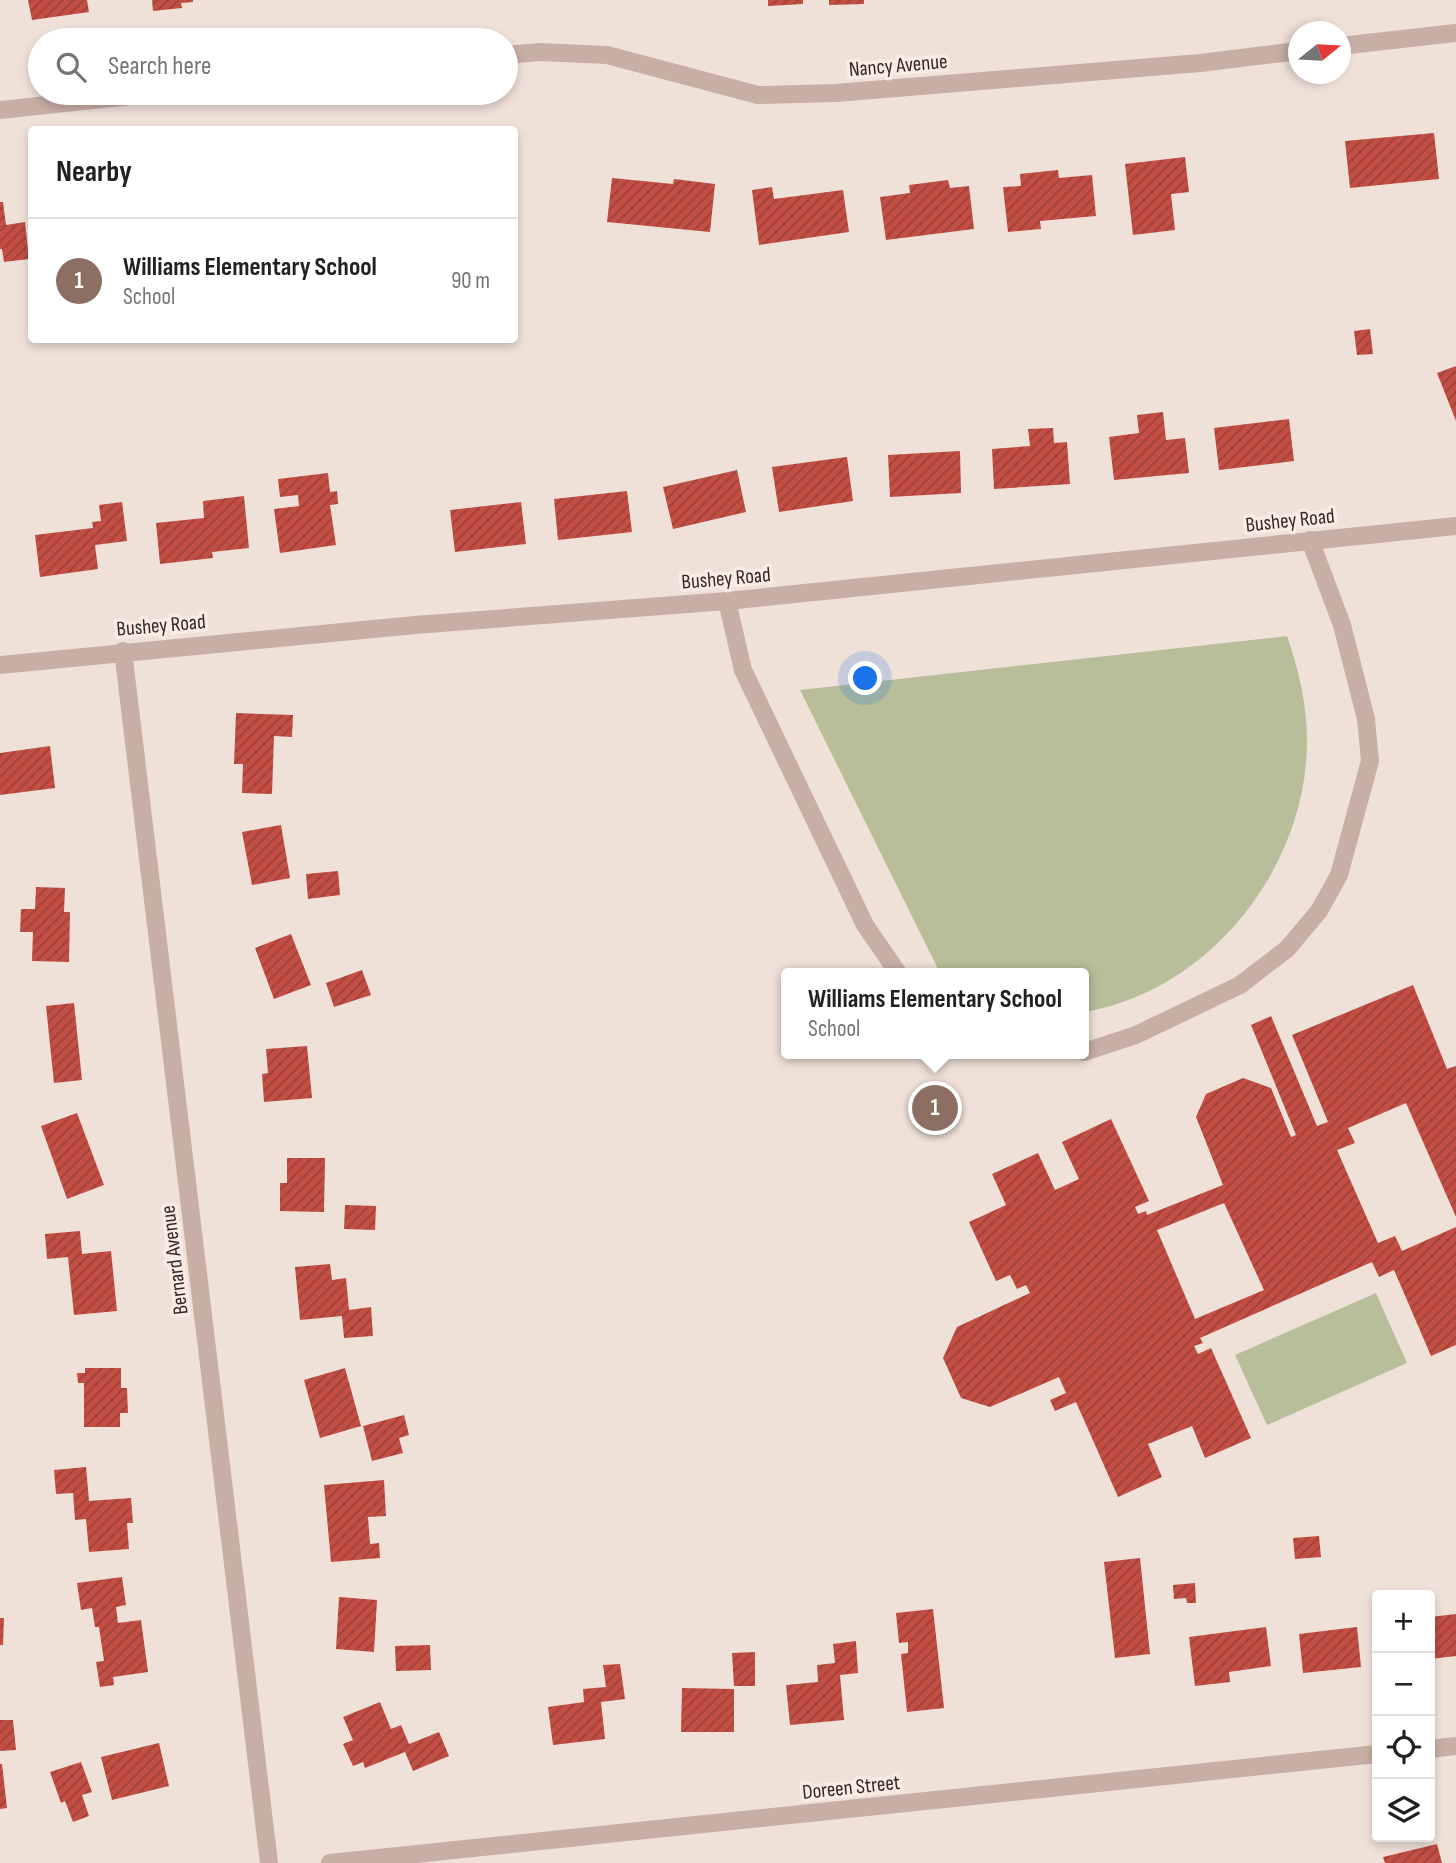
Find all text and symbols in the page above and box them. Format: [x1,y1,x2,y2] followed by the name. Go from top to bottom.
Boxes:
[1288,21,1351,84] north arrow
[28,28,518,105] search box
[52,48,90,86] icon: search
[848,49,948,82] street label: Nancy Avenue
[108,51,211,82] text: Search here
[56,154,132,190] text: Nearby
[123,252,377,283] text: Williams Elementary School
[74,267,84,295] text: 1
[451,267,490,295] text: 90 m
[123,283,175,311] text: School
[1244,503,1336,538] street label: Bushey Road
[680,562,772,595] street label: Bushey Road
[115,609,207,642] street label: Bushey Road
[848,661,882,695] your location
[781,968,1089,1059] popup
[808,984,1062,1015] text: Williams Elementary School
[808,1015,860,1043] text: School
[912,1082,958,1134] pin: 1
[155,1204,194,1316] street label: Bernard Avenue
[1372,1590,1435,1842] map controls
[1372,1590,1435,1653] button: +
[1372,1653,1435,1716] button: −
[1372,1716,1435,1779] button: locate
[801,1770,901,1805] street label: Doreen Street
[1372,1779,1435,1842] button: layers

